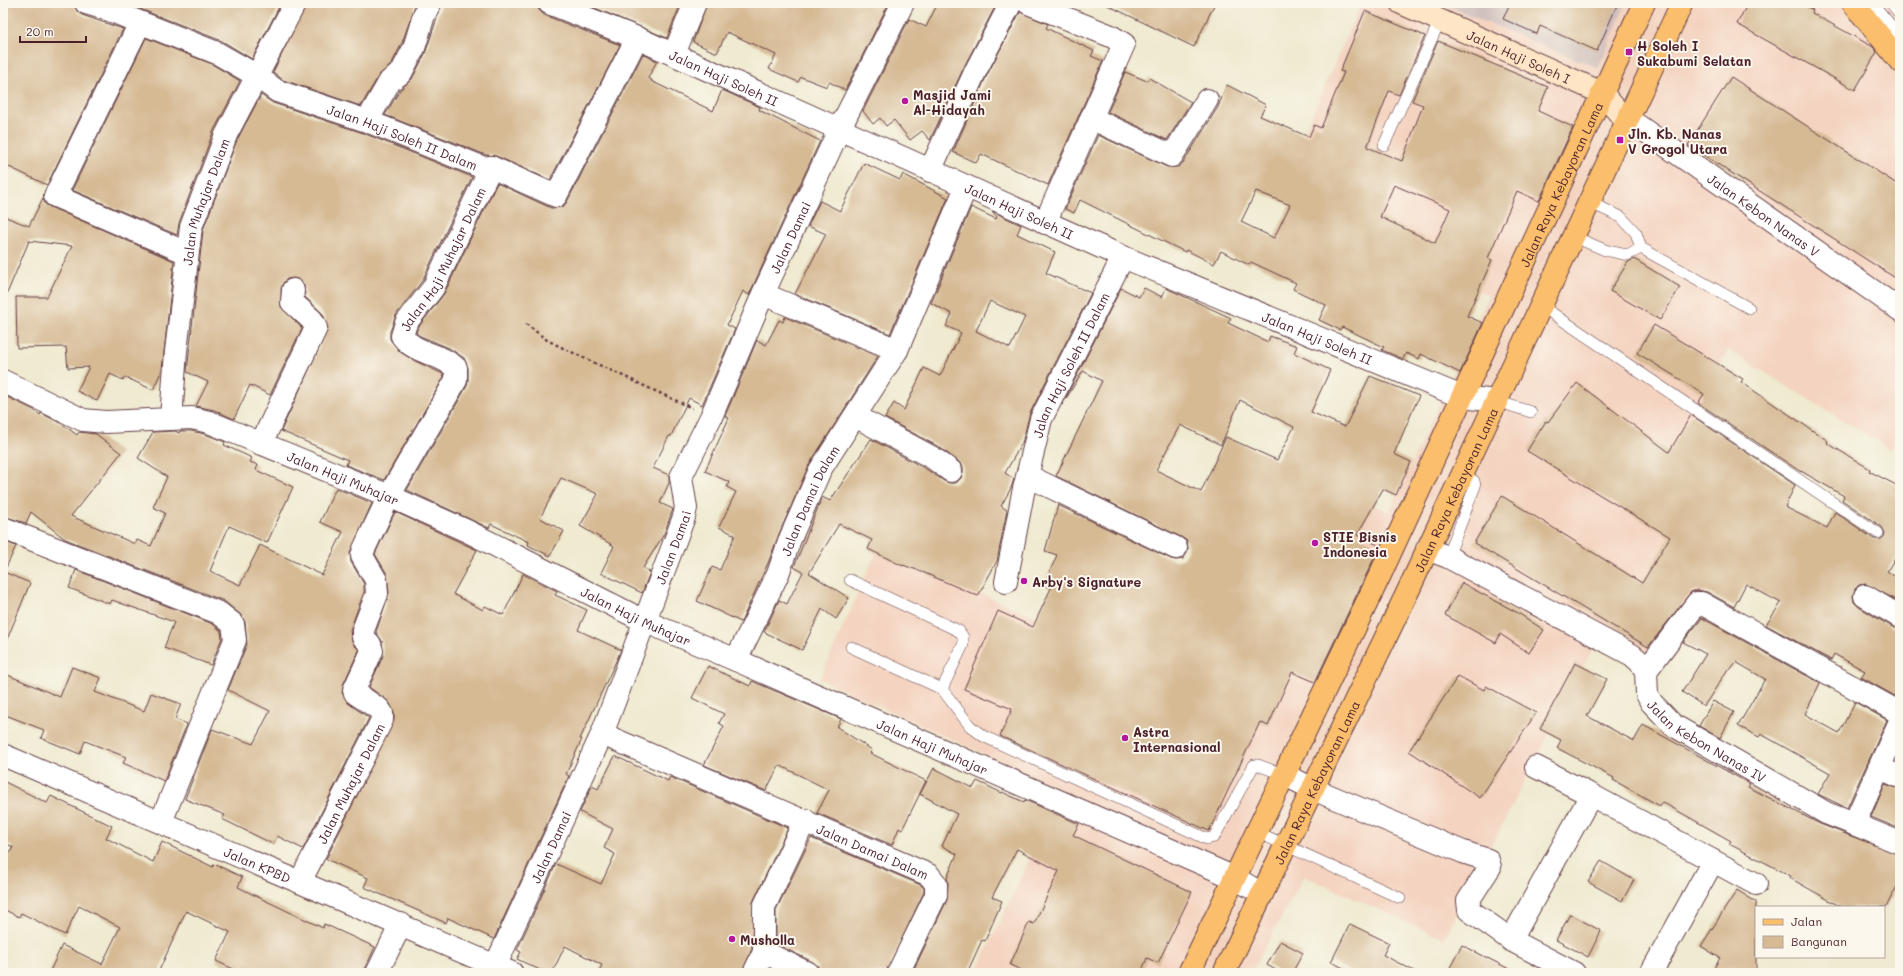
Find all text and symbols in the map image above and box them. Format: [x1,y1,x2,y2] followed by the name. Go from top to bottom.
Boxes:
[20,18,86,44] scale bar
[26,23,54,39] text: 20 m
[1464,25,1573,86] street label: Jalan Haji Soleh I
[1637,37,1751,69] place label: H Soleh I Sukabumi Selatan
[667,45,781,109] street label: Jalan Haji Soleh II
[1624,47,1634,57] marker: H Soleh I Sukabumi Selatan
[913,86,992,119] place label: Masjid Jami Al-Hidayah
[900,96,910,106] marker: Masjid Jami Al-Hidayah
[1515,99,1606,269] street label: Jalan Raya Kebayoran Lama
[325,100,480,173] street label: Jalan Haji Soleh II Dalam
[1628,125,1727,157] place label: Jln. Kb. Nanas V Grogol Utara
[1615,135,1625,145] marker: Jln. Kb. Nanas V Grogol Utara
[178,136,233,266] street label: Jalan Muhajar Dalam
[1705,169,1823,260] street label: Jalan Kebon Nanas V
[962,178,1076,242] street label: Jalan Haji Soleh II
[396,184,489,333] street label: Jalan Haji Muhajar Dalam
[765,198,813,276] street label: Jalan Damai
[1028,289,1112,439] street label: Jalan Haji Soleh II Dalam
[1260,307,1375,368] street label: Jalan Haji Soleh II
[1410,404,1501,575] street label: Jalan Raya Kebayoran Lama
[776,442,842,558] street label: Jalan Damai Dalam
[285,447,402,508] street label: Jalan Haji Muhajar
[651,509,694,586] street label: Jalan Damai
[1323,528,1397,560] place label: STIE Bisnis Indonesia
[1310,538,1320,548] marker: STIE Bisnis Indonesia
[1032,573,1142,591] place label: Arby's Signature
[1019,576,1029,586] marker: Arby's Signature
[578,582,694,649] street label: Jalan Haji Muhajar
[1644,696,1769,785] street label: Jalan Kebon Nanas IV
[1269,697,1363,867] street label: Jalan Raya Kebayoran Lama
[874,714,991,778] street label: Jalan Haji Muhajar
[313,720,388,846] street label: Jalan Muhajar Dalam
[1133,723,1221,755] place label: Astra Internasional
[1120,733,1130,743] marker: Astra Internasional
[526,808,574,885] street label: Jalan Damai
[814,819,932,882] street label: Jalan Damai Dalam
[222,842,294,886] street label: Jalan KPBD
[1755,906,1885,958] legend
[1791,913,1822,929] text: Jalan
[740,931,795,948] place label: Musholla
[1791,933,1847,949] text: Bangunan
[727,934,737,944] marker: Musholla

